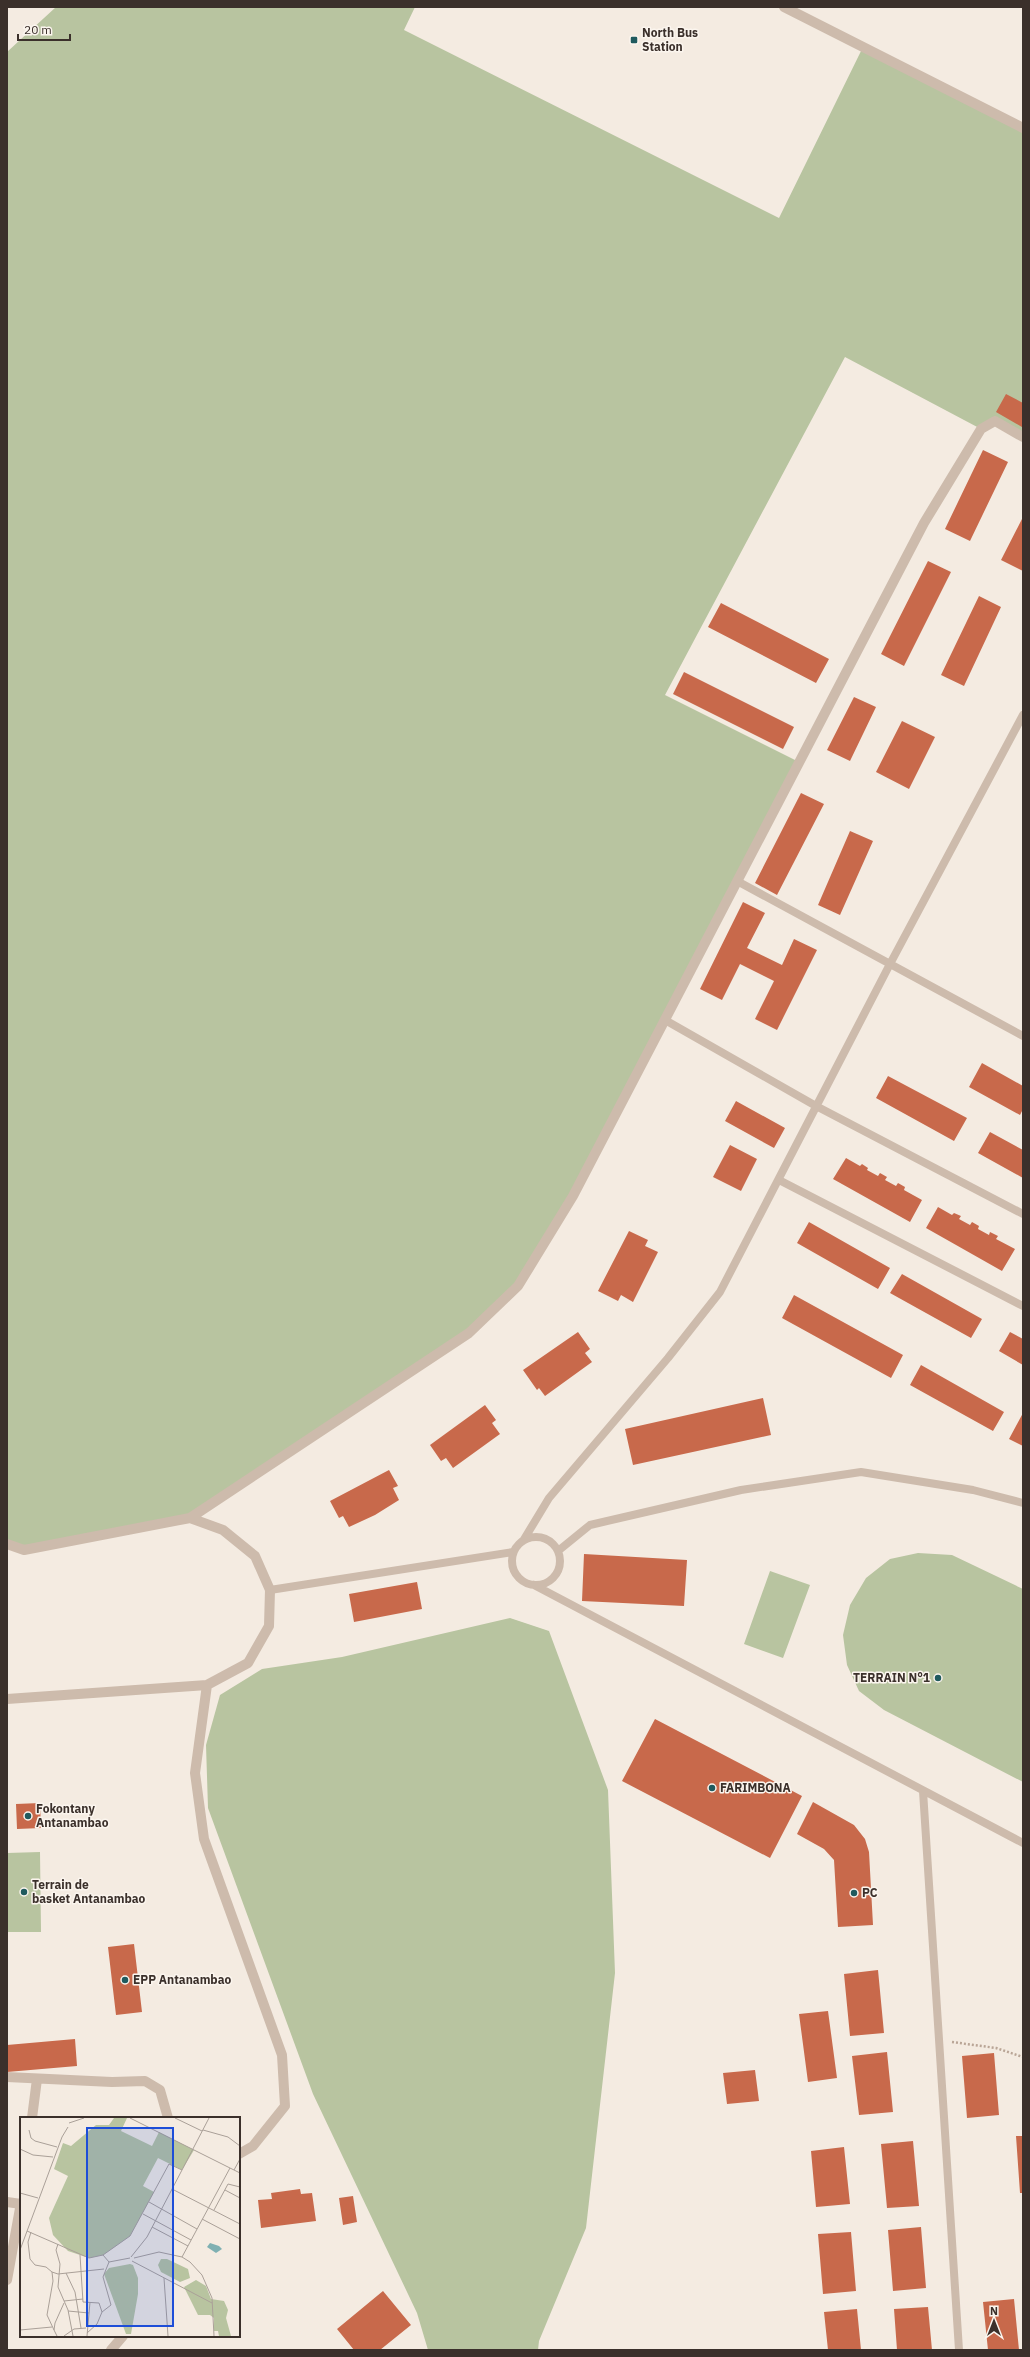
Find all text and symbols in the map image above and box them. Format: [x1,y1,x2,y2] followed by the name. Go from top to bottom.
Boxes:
[18,16,70,42] scale bar
[24,22,52,37] text: 20 m
[642,25,698,54] place label: North Bus Station
[629,35,639,45] marker: North Bus Station
[853,1670,930,1685] place label: TERRAIN N°1
[933,1673,943,1683] marker: TERRAIN N°1
[720,1780,791,1795] place label: FARIMBONA
[707,1783,717,1793] marker: FARIMBONA
[36,1801,109,1830] place label: Fokontany Antanambao
[23,1811,33,1821] marker: Fokontany Antanambao
[32,1877,146,1906] place label: Terrain de basket Antanambao
[862,1885,878,1900] place label: PC
[19,1887,29,1897] marker: Terrain de basket Antanambao
[849,1888,859,1898] marker: PC
[133,1972,231,1987] place label: EPP Antanambao
[120,1975,130,1985] marker: EPP Antanambao
[20,2117,240,2337] inset map
[974,2301,1014,2341] north arrow
[990,2304,998,2318] text: N

